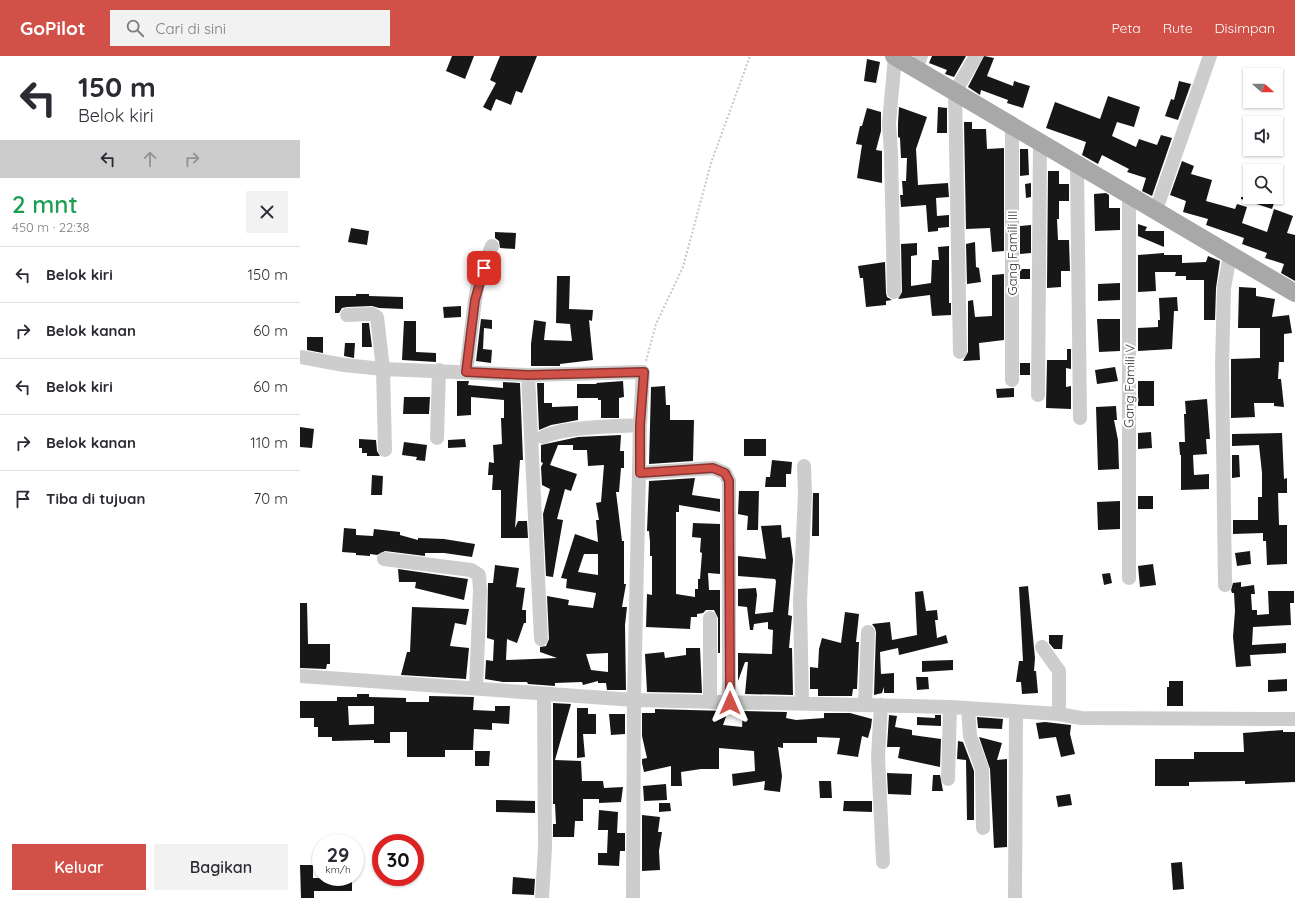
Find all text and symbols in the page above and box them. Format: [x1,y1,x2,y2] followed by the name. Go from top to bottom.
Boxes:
[110,10,390,46] search box
[20,16,86,40] text: GoPilot
[124,17,146,39] icon: search
[156,19,226,38] text: Cari di sini
[1111,19,1141,37] text: Peta
[1163,19,1193,37] text: Rute
[1215,19,1275,37] text: Disimpan
[1243,68,1283,108] north arrow
[1243,68,1283,204] map controls
[78,69,156,104] text: 150 m
[12,72,64,124] icon: left
[78,104,154,127] text: Belok kiri
[1243,116,1283,156] button: sound
[97,148,119,170] icon: left
[139,148,161,170] icon: ahead
[181,148,203,170] icon: right
[1243,164,1283,204] button: search
[12,189,78,219] text: 2 mnt
[246,191,288,233] button: close
[1004,211,1020,295] street label: Gang Famili III
[12,219,89,235] text: 450 m · 22:38
[467,251,501,285] pin
[473,257,495,279] icon: arrive
[12,264,34,286] icon: left
[46,265,113,284] text: Belok kiri
[248,265,288,284] text: 150 m
[12,320,34,342] icon: right
[46,321,136,340] text: Belok kanan
[253,321,288,340] text: 60 m
[1120,344,1138,428] street label: Gang Famili V
[12,376,34,398] icon: left
[46,377,113,396] text: Belok kiri
[253,377,288,396] text: 60 m
[12,432,34,454] icon: right
[46,433,136,452] text: Belok kanan
[250,433,288,452] text: 110 m
[12,488,34,510] icon: arrive
[46,489,145,508] text: Tiba di tujuan
[254,489,288,508] text: 70 m
[709,682,751,724] position arrow
[372,834,424,886] speed limit sign: 30
[327,842,349,867] text: 29
[12,844,146,890] button: Keluar
[154,844,288,890] button: Bagikan
[325,863,351,876] text: km/h

